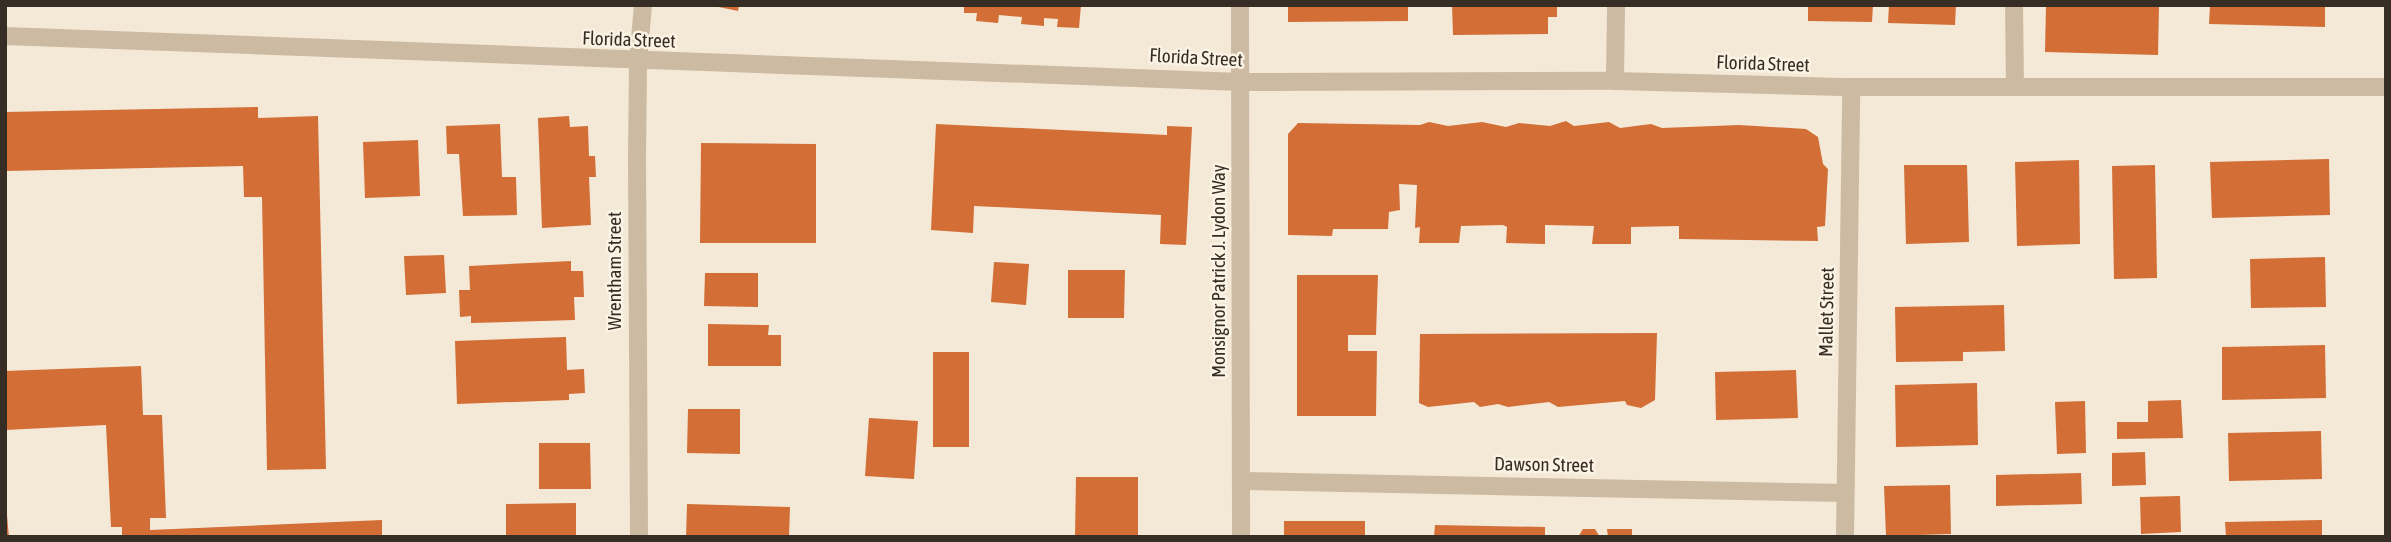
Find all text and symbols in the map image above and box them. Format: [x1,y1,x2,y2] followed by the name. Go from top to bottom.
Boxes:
[582,27,676,53] street label: Florida Street
[1149,44,1243,72] street label: Florida Street
[1716,51,1810,77] street label: Florida Street
[1208,164,1230,378] street label: Monsignor Patrick J. Lydon Way
[604,212,626,330] street label: Wrentham Street
[1815,267,1839,357] street label: Mallet Street
[1494,453,1594,477] street label: Dawson Street

